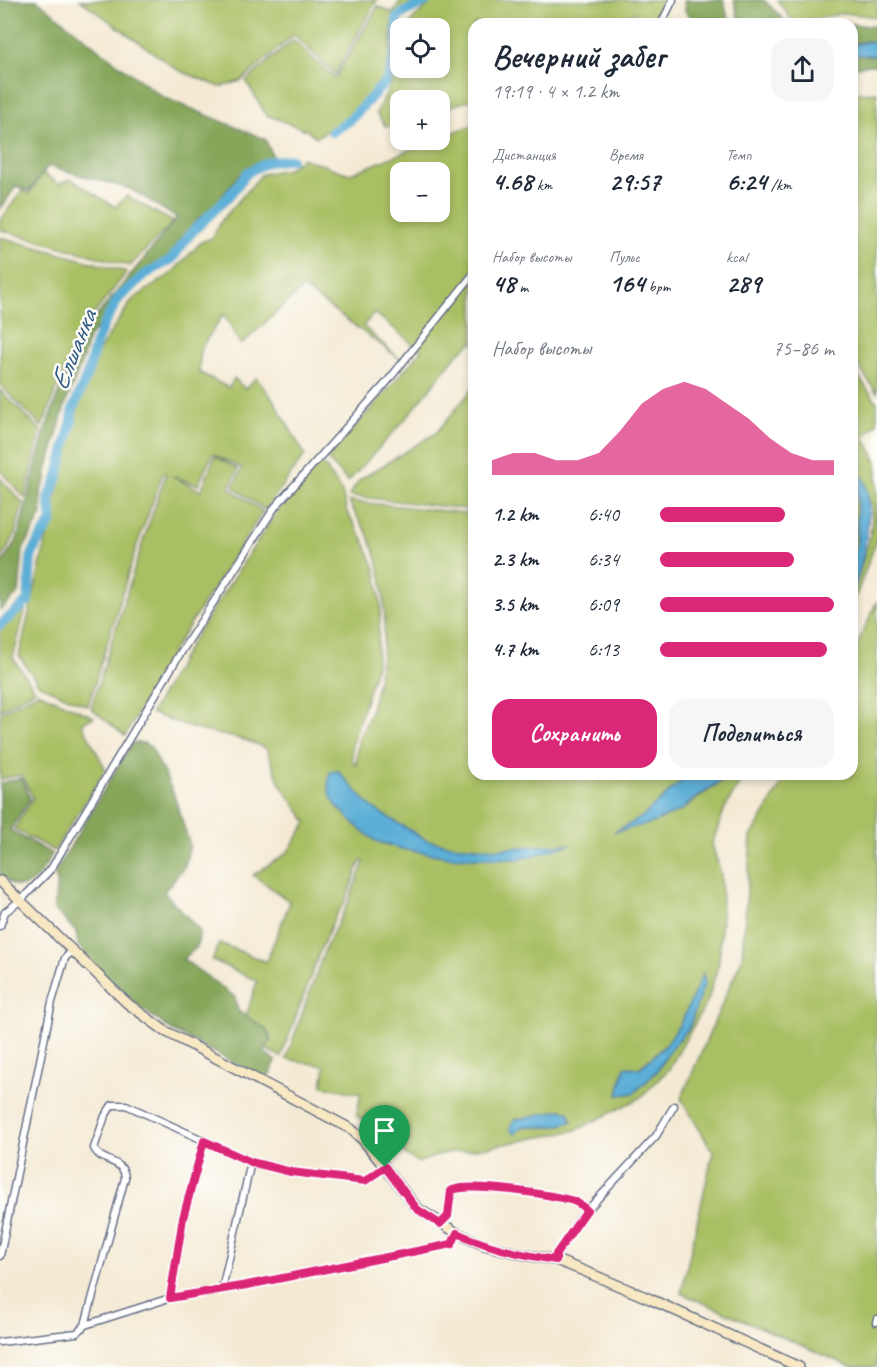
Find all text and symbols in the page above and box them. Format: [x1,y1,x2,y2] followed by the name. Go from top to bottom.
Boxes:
[390,18,450,222] map controls
[390,18,450,78] button: locate
[492,35,665,77] text: Вечерний забег
[771,38,834,101] button: share
[492,79,619,104] text: 19:19 · 4 × 1.2 km
[390,90,450,150] button: +
[492,145,556,165] text: Дистанция
[609,145,643,165] text: Время
[726,145,752,165] text: Темп
[390,162,450,222] button: −
[492,165,533,198] text: 4.68
[609,165,660,198] text: 29:57
[726,165,767,198] text: 6:24
[533,175,552,195] text: km
[767,175,792,195] text: /km
[492,247,571,267] text: Набор высоты
[609,247,640,267] text: Пульс
[726,247,747,267] text: kcal
[492,267,515,300] text: 48
[609,267,645,300] text: 164
[726,267,761,300] text: 289
[515,277,528,297] text: m
[645,277,671,297] text: bpm
[42,303,105,395] water label: Елшанка
[492,336,591,361] text: Набор высоты
[773,336,834,361] text: 75–86 m
[492,502,539,527] text: 1.2 km
[588,502,619,527] text: 6:40
[492,547,539,572] text: 2.3 km
[588,547,619,572] text: 6:34
[492,592,538,617] text: 3.5 km
[588,592,619,617] text: 6:09
[492,637,538,662] text: 4.7 km
[588,637,619,662] text: 6:13
[492,699,657,768] button: Сохранить
[669,699,834,768] button: Поделиться
[359,1105,410,1167] pin
[368,1114,401,1147] icon: arrive

